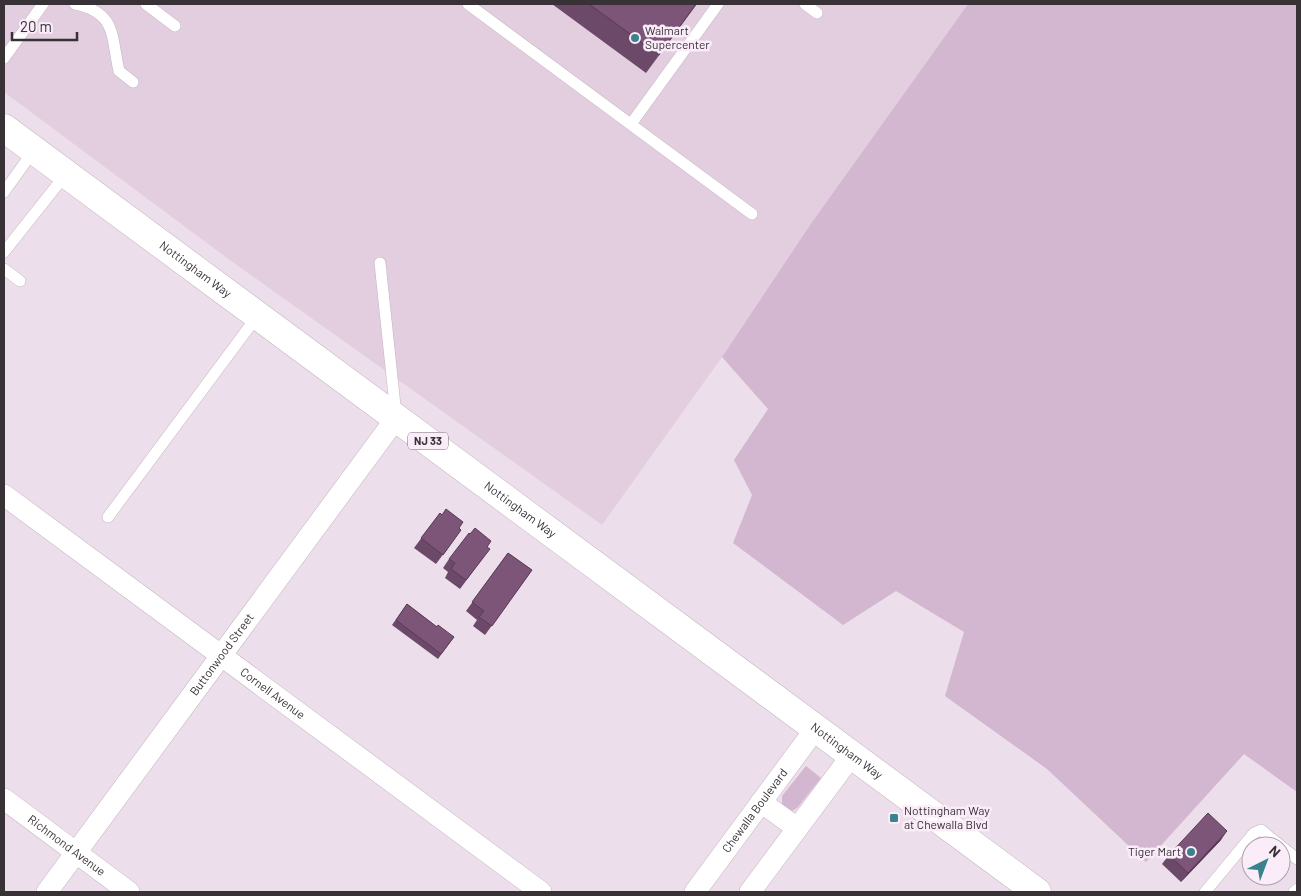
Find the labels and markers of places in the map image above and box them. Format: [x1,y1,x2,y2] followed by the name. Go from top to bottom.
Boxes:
[645,23,710,51] place label: Walmart Supercenter
[629,32,641,44] marker: Walmart Supercenter
[904,803,990,831] place label: Nottingham Way at Chewalla Blvd
[888,812,900,824] marker: Nottingham Way at Chewalla Blvd
[1128,844,1181,858] place label: Tiger Mart
[1185,846,1197,858] marker: Tiger Mart

